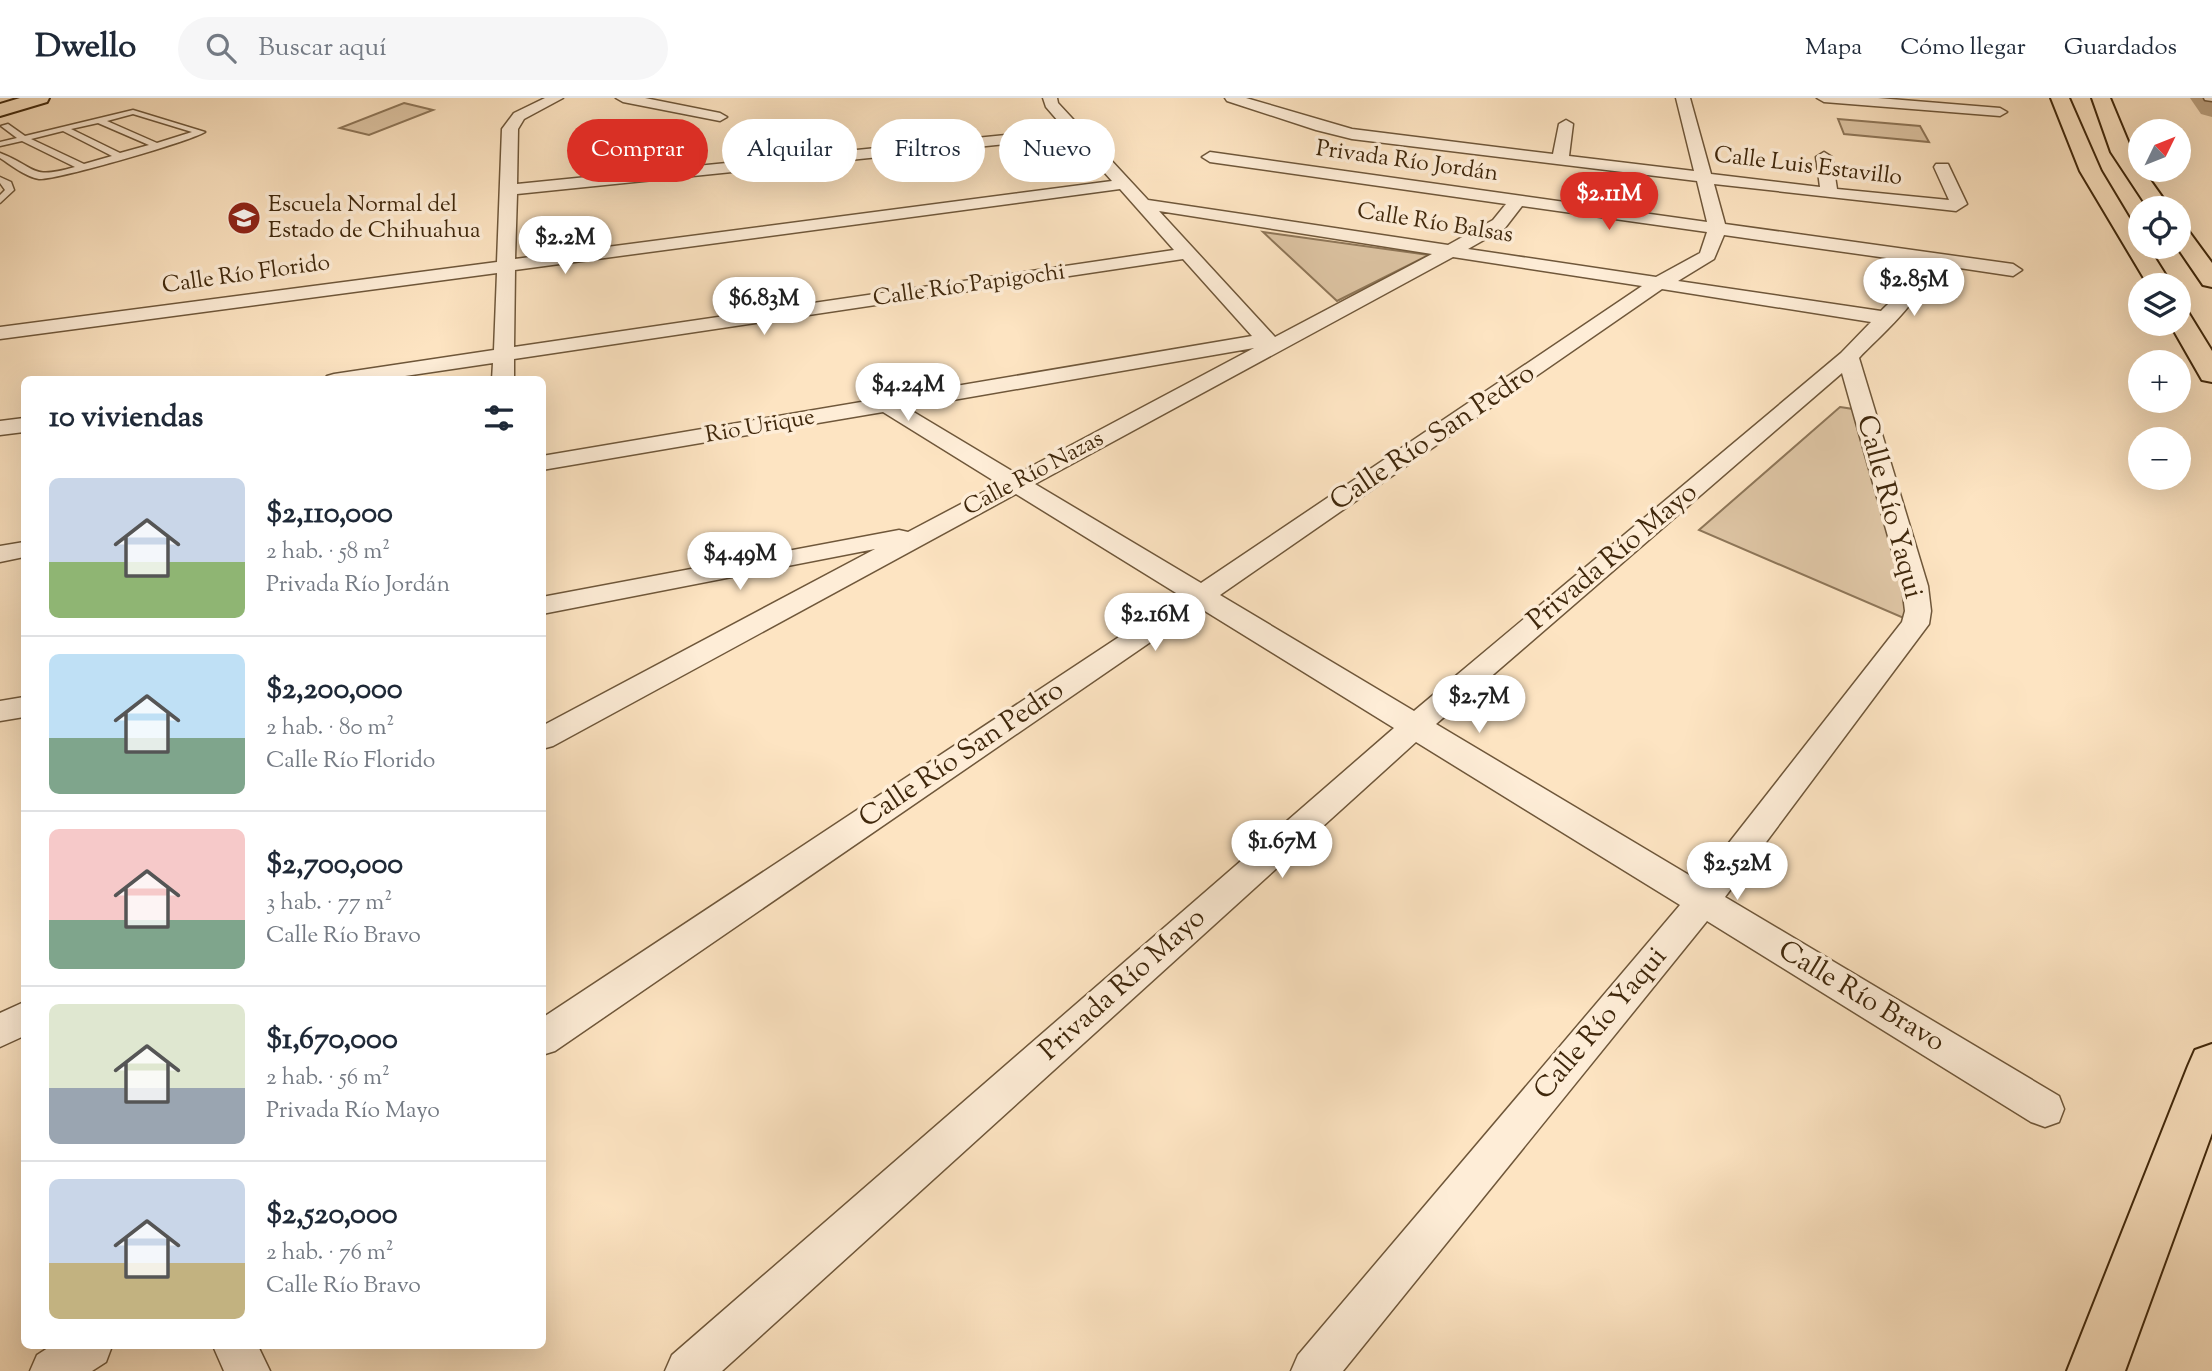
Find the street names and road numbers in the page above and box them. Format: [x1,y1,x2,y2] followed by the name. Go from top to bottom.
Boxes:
[1314,133,1501,191] street label: Privada Río Jordán
[1712,139,1904,195] street label: Calle Luis Estavillo
[1355,195,1515,253] street label: Calle Río Balsas
[160,247,332,303] street label: Calle Río Florido
[871,256,1068,316] street label: Calle Río Papigochi
[1322,354,1544,522] street label: Calle Río San Pedro
[703,401,817,453] street label: Rio Urique
[1845,411,1933,603] street label: Calle Río Yaqui
[958,423,1110,525] street label: Calle Río Nazas
[1519,474,1707,640] street label: Privada Río Mayo
[851,671,1073,839] street label: Calle Río San Pedro
[1031,899,1215,1071] street label: Privada Río Mayo
[1770,931,1952,1063] street label: Calle Río Bravo
[1525,939,1677,1109] street label: Calle Río Yaqui

